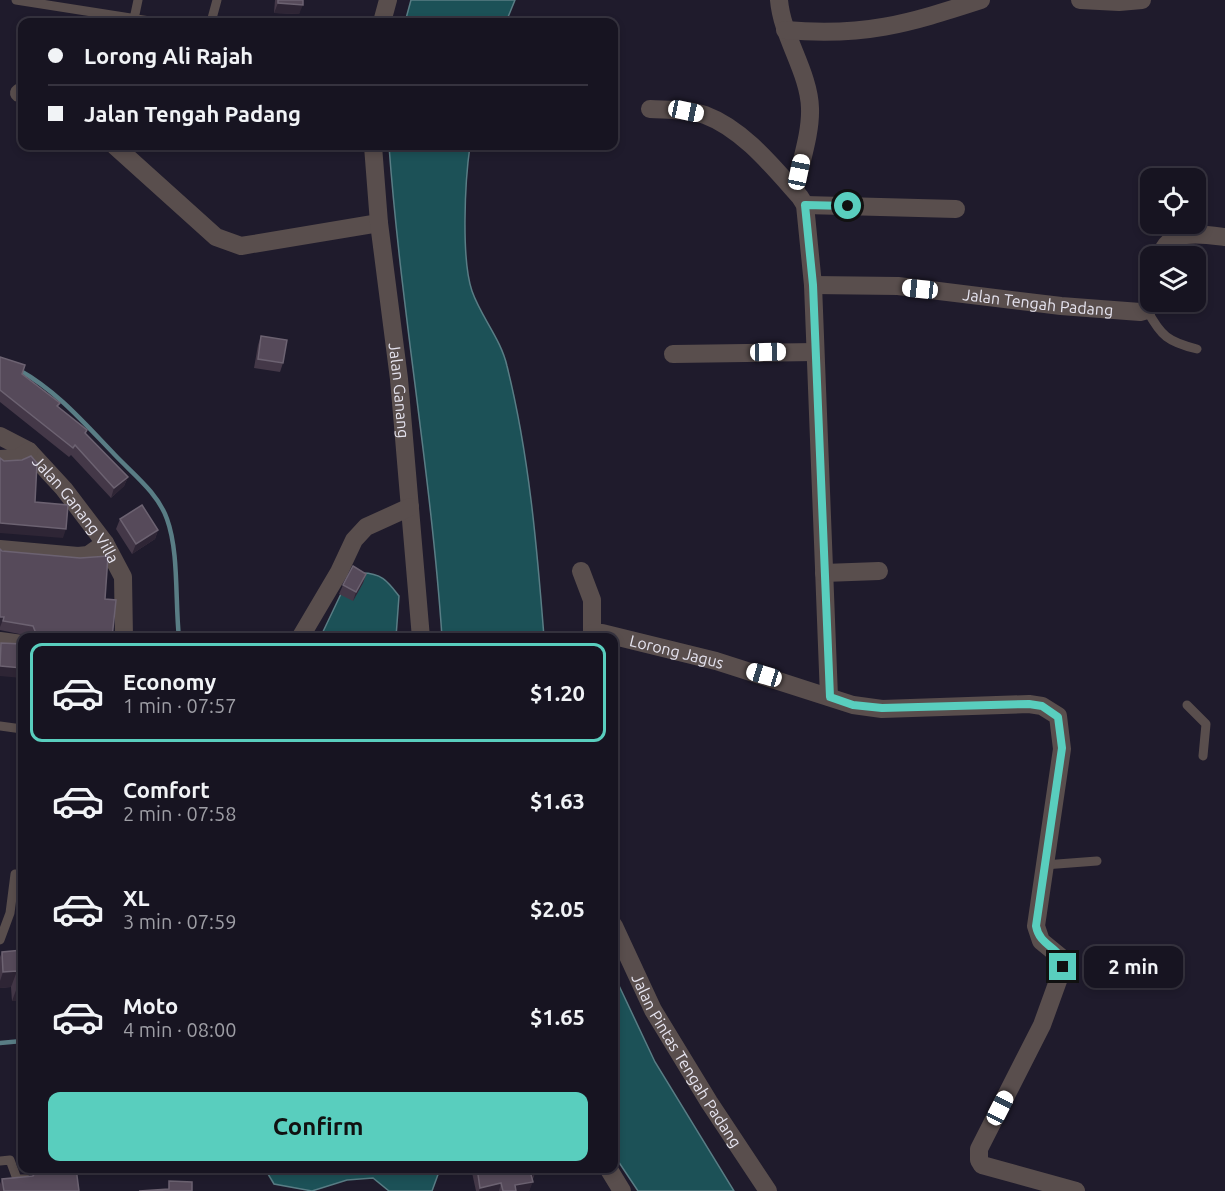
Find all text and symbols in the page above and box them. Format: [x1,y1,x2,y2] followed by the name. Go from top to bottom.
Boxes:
[84,43,253,68] text: Lorong Ali Rajah
[667,98,705,124] car
[84,101,301,126] text: Jalan Tengah Padang
[786,153,812,191] car
[1140,168,1206,312] map controls
[1140,168,1206,234] button: locate
[834,192,861,219] route start
[1140,246,1206,312] button: layers
[901,278,939,300] car
[962,285,1114,319] street label: Jalan Tengah Padang
[385,342,413,439] street label: Jalan Ganang
[750,343,786,361] car
[29,452,123,566] street label: Jalan Ganang Villa
[628,631,726,672] street label: Lorong Jagus
[744,661,784,689] car
[51,666,105,720] icon: car
[123,669,216,694] text: Economy
[530,680,585,705] text: $1.20
[123,694,237,717] text: 1 min · 07:57
[51,774,105,828] icon: car
[123,777,210,802] text: Comfort
[530,788,585,813] text: $1.63
[123,802,237,825] text: 2 min · 07:58
[51,882,105,936] icon: car
[123,885,150,910] text: XL
[530,896,585,921] text: $2.05
[123,910,237,933] text: 3 min · 07:59
[1084,946,1183,988] callout: 2 min
[1049,953,1076,980] route end
[1108,955,1159,978] text: 2 min
[628,971,745,1151] street label: Jalan Pintas Tengah Padang
[51,990,105,1044] icon: car
[123,993,178,1018] text: Moto
[530,1004,585,1029] text: $1.65
[123,1018,237,1041] text: 4 min · 08:00
[984,1088,1016,1128] car
[48,1092,588,1161] button: Confirm

